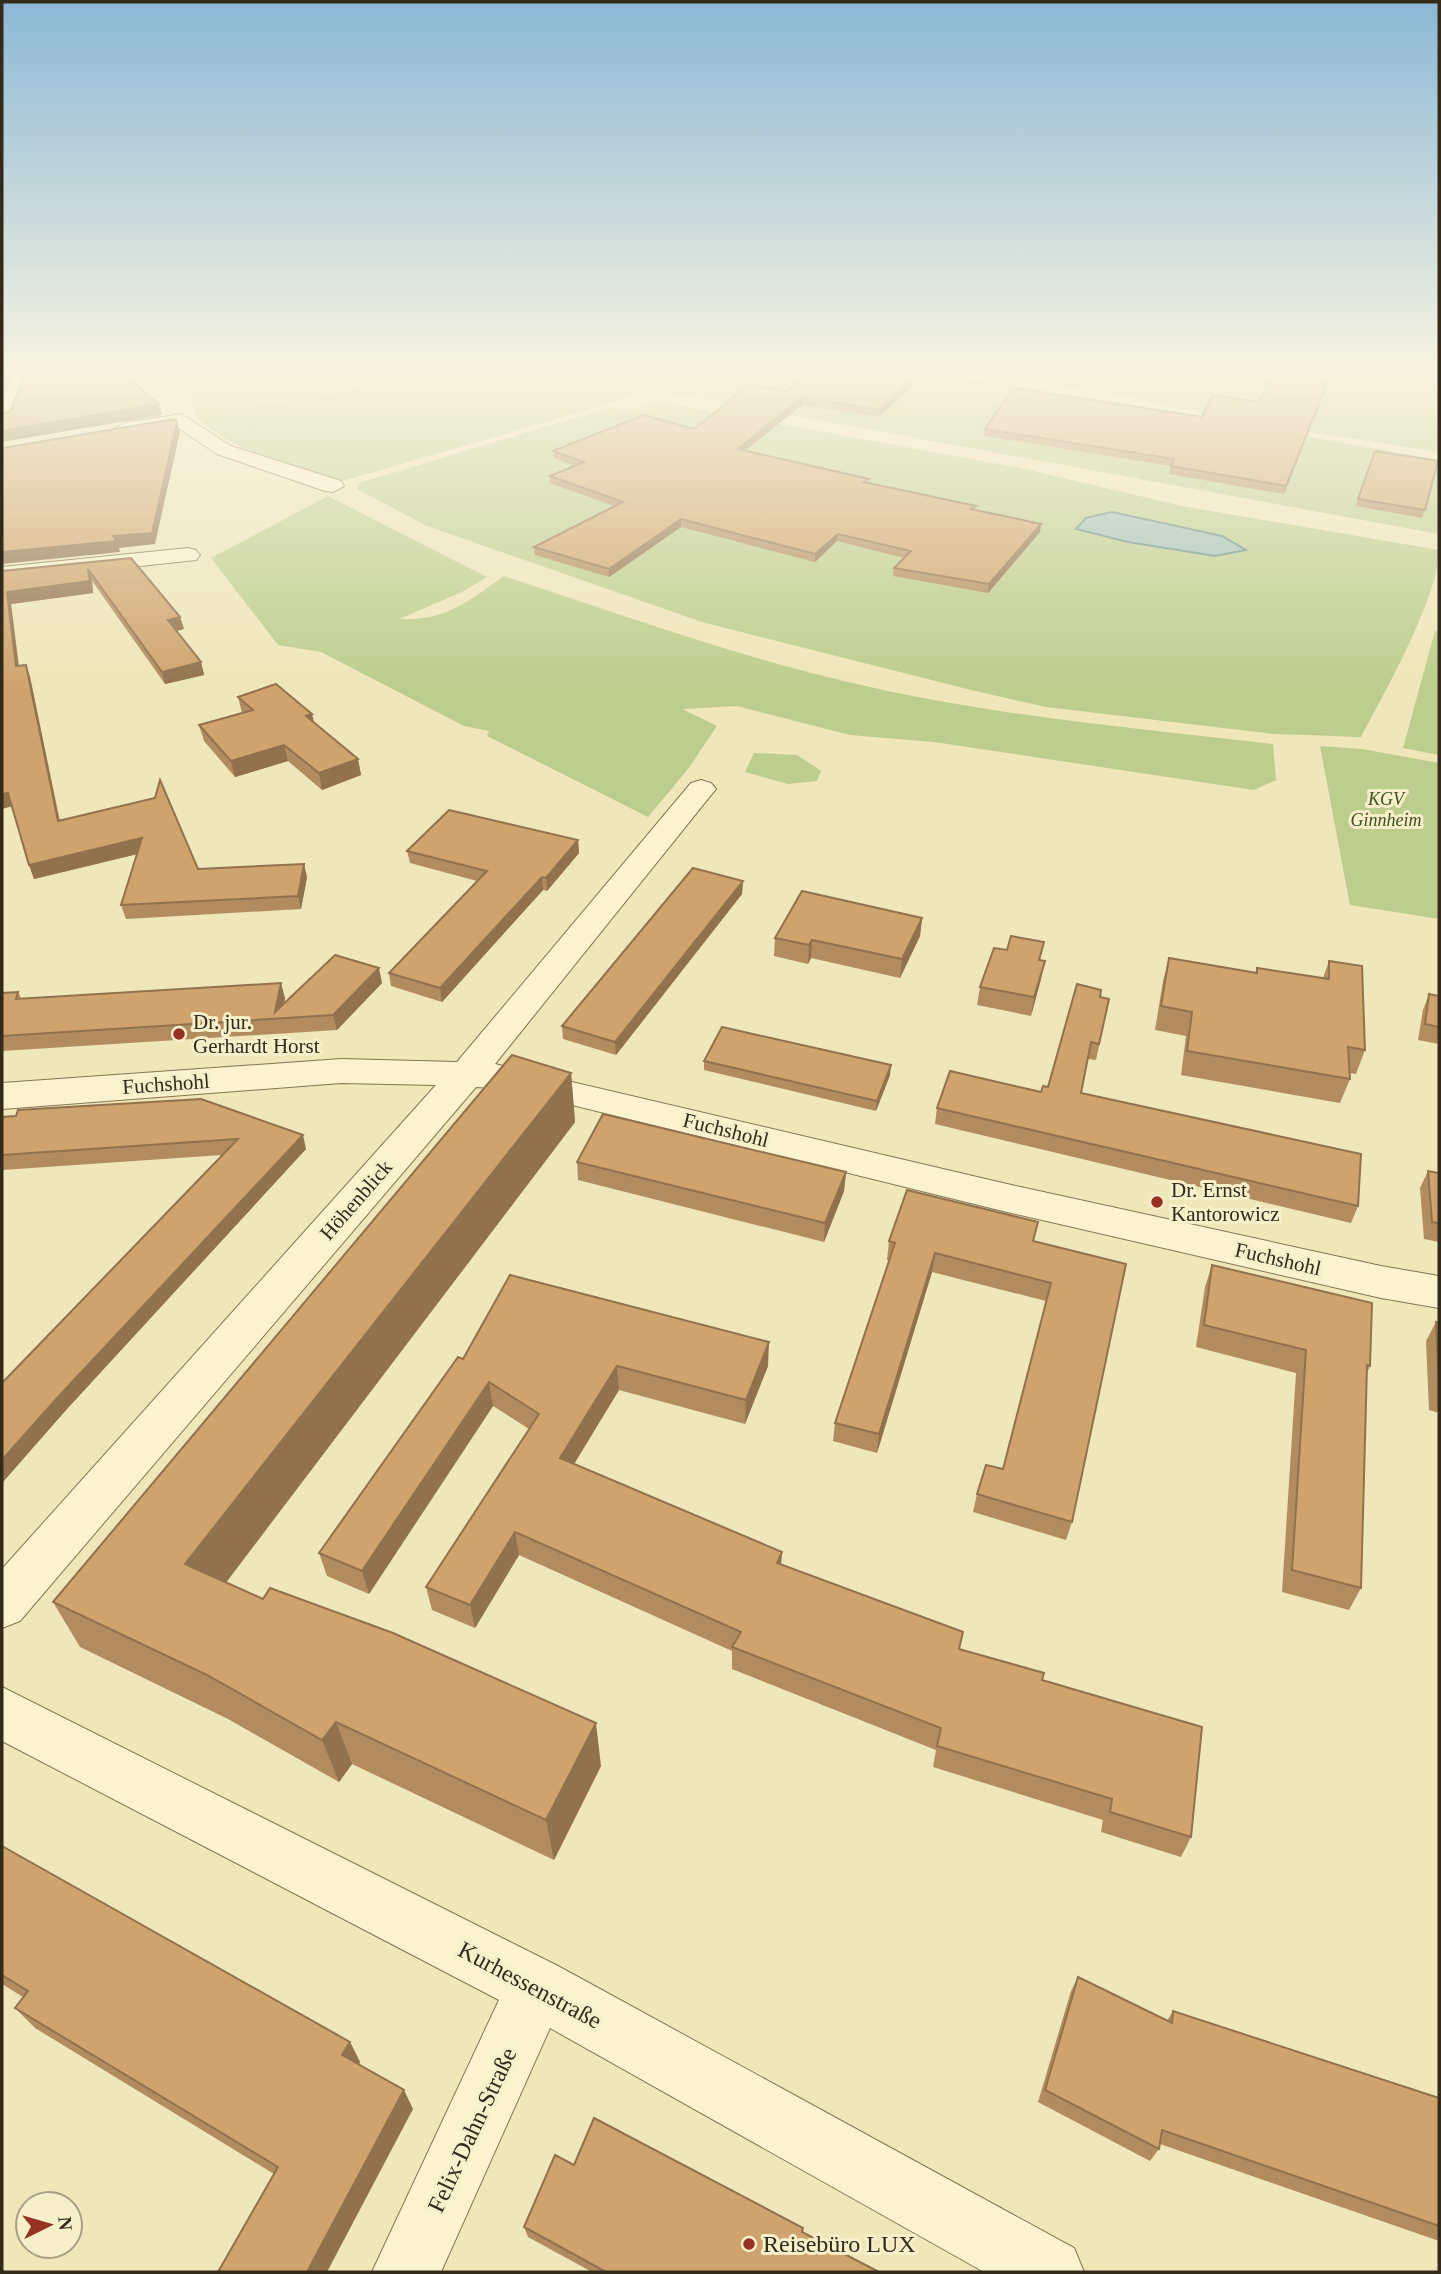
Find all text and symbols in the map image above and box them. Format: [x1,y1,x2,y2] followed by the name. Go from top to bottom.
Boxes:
[1351,789,1422,830] park label: KGV Ginnheim
[193,1010,320,1058] place label: Dr. jur. Gerhardt Horst
[171,1026,187,1042] marker: Dr. jur. Gerhardt Horst
[122,1069,211,1099] street label: Fuchshohl
[681,1108,772,1152] street label: Fuchshohl
[315,1155,398,1245] street label: Höhenblick
[1171,1178,1279,1226] place label: Dr. Ernst Kantorowicz
[1149,1194,1165,1210] marker: Dr. Ernst Kantorowicz
[1233,1237,1323,1281] street label: Fuchshohl
[454,1936,606,2034] street label: Kurhessenstraße
[422,2044,522,2216] street label: Felix-Dahn-Straße
[14,2190,84,2260] north arrow
[54,2216,77,2232] text: N
[763,2231,916,2257] place label: Reisebüro LUX
[741,2236,757,2252] marker: Reisebüro LUX

